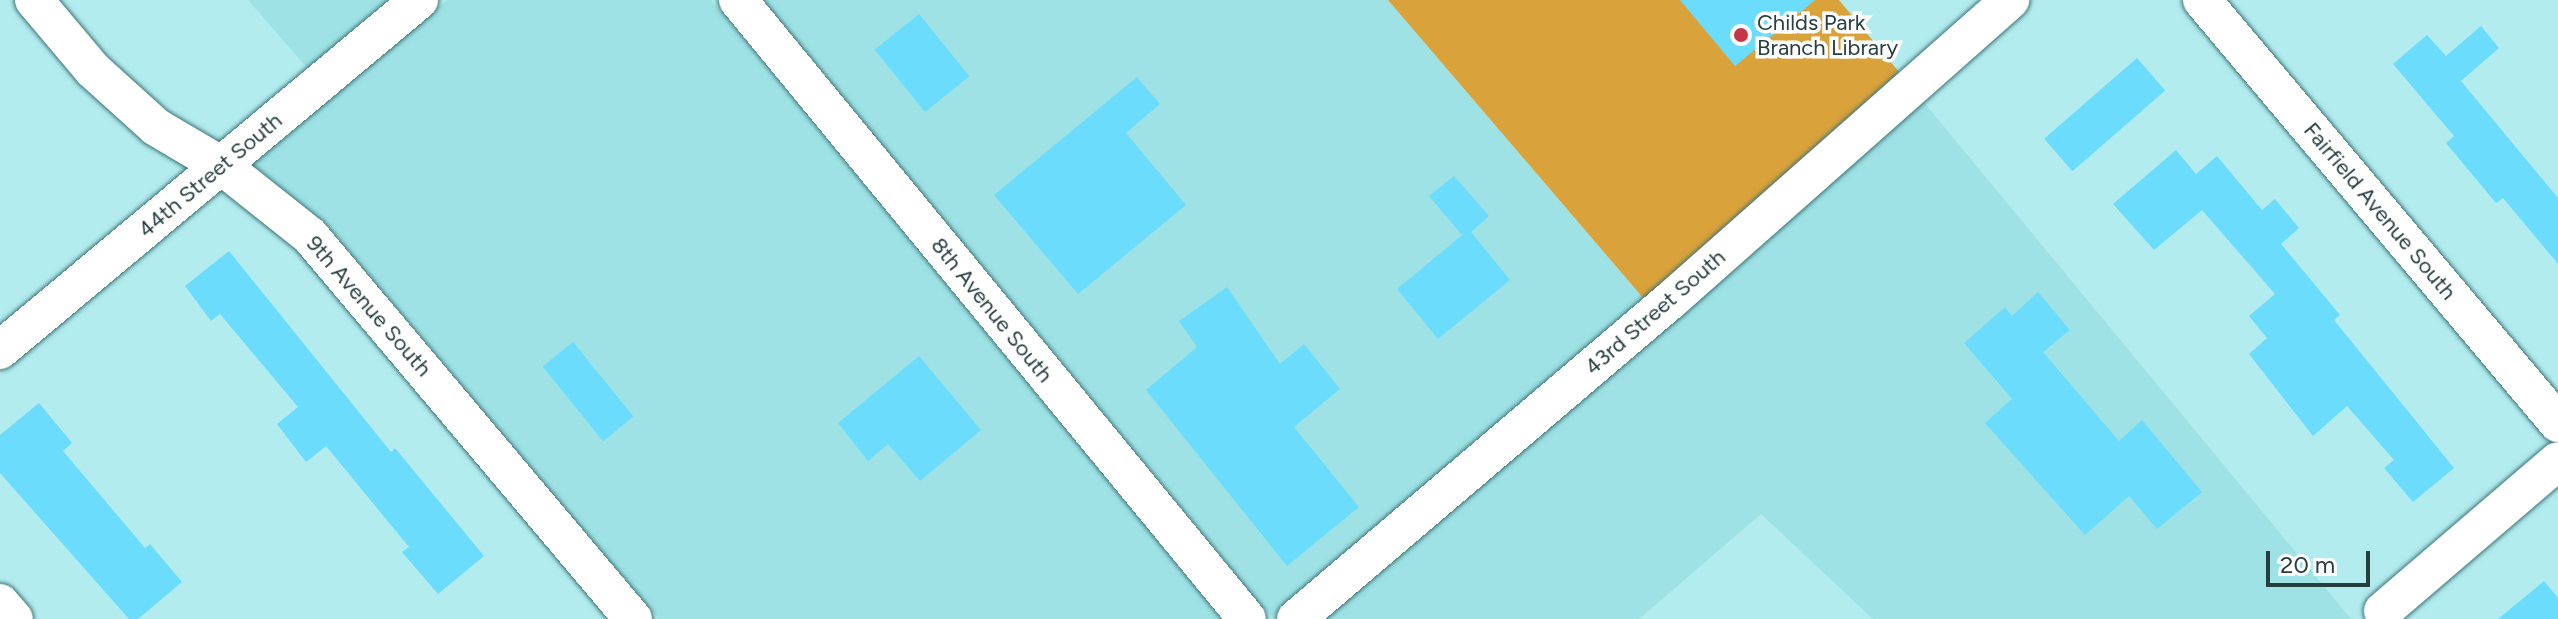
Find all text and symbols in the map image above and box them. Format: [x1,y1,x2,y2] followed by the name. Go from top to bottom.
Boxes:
[1757,9,1898,60] place label: Childs Park Branch Library
[1732,26,1750,44] marker: Childs Park Branch Library
[133,107,287,243] street label: 44th Street South
[2298,117,2462,305] street label: Fairfield Avenue South
[301,230,437,382] street label: 9th Avenue South
[926,232,1058,388] street label: 8th Avenue South
[1579,244,1731,380] street label: 43rd Street South
[2270,535,2374,585] scale bar
[2280,550,2335,579] text: 20 m

